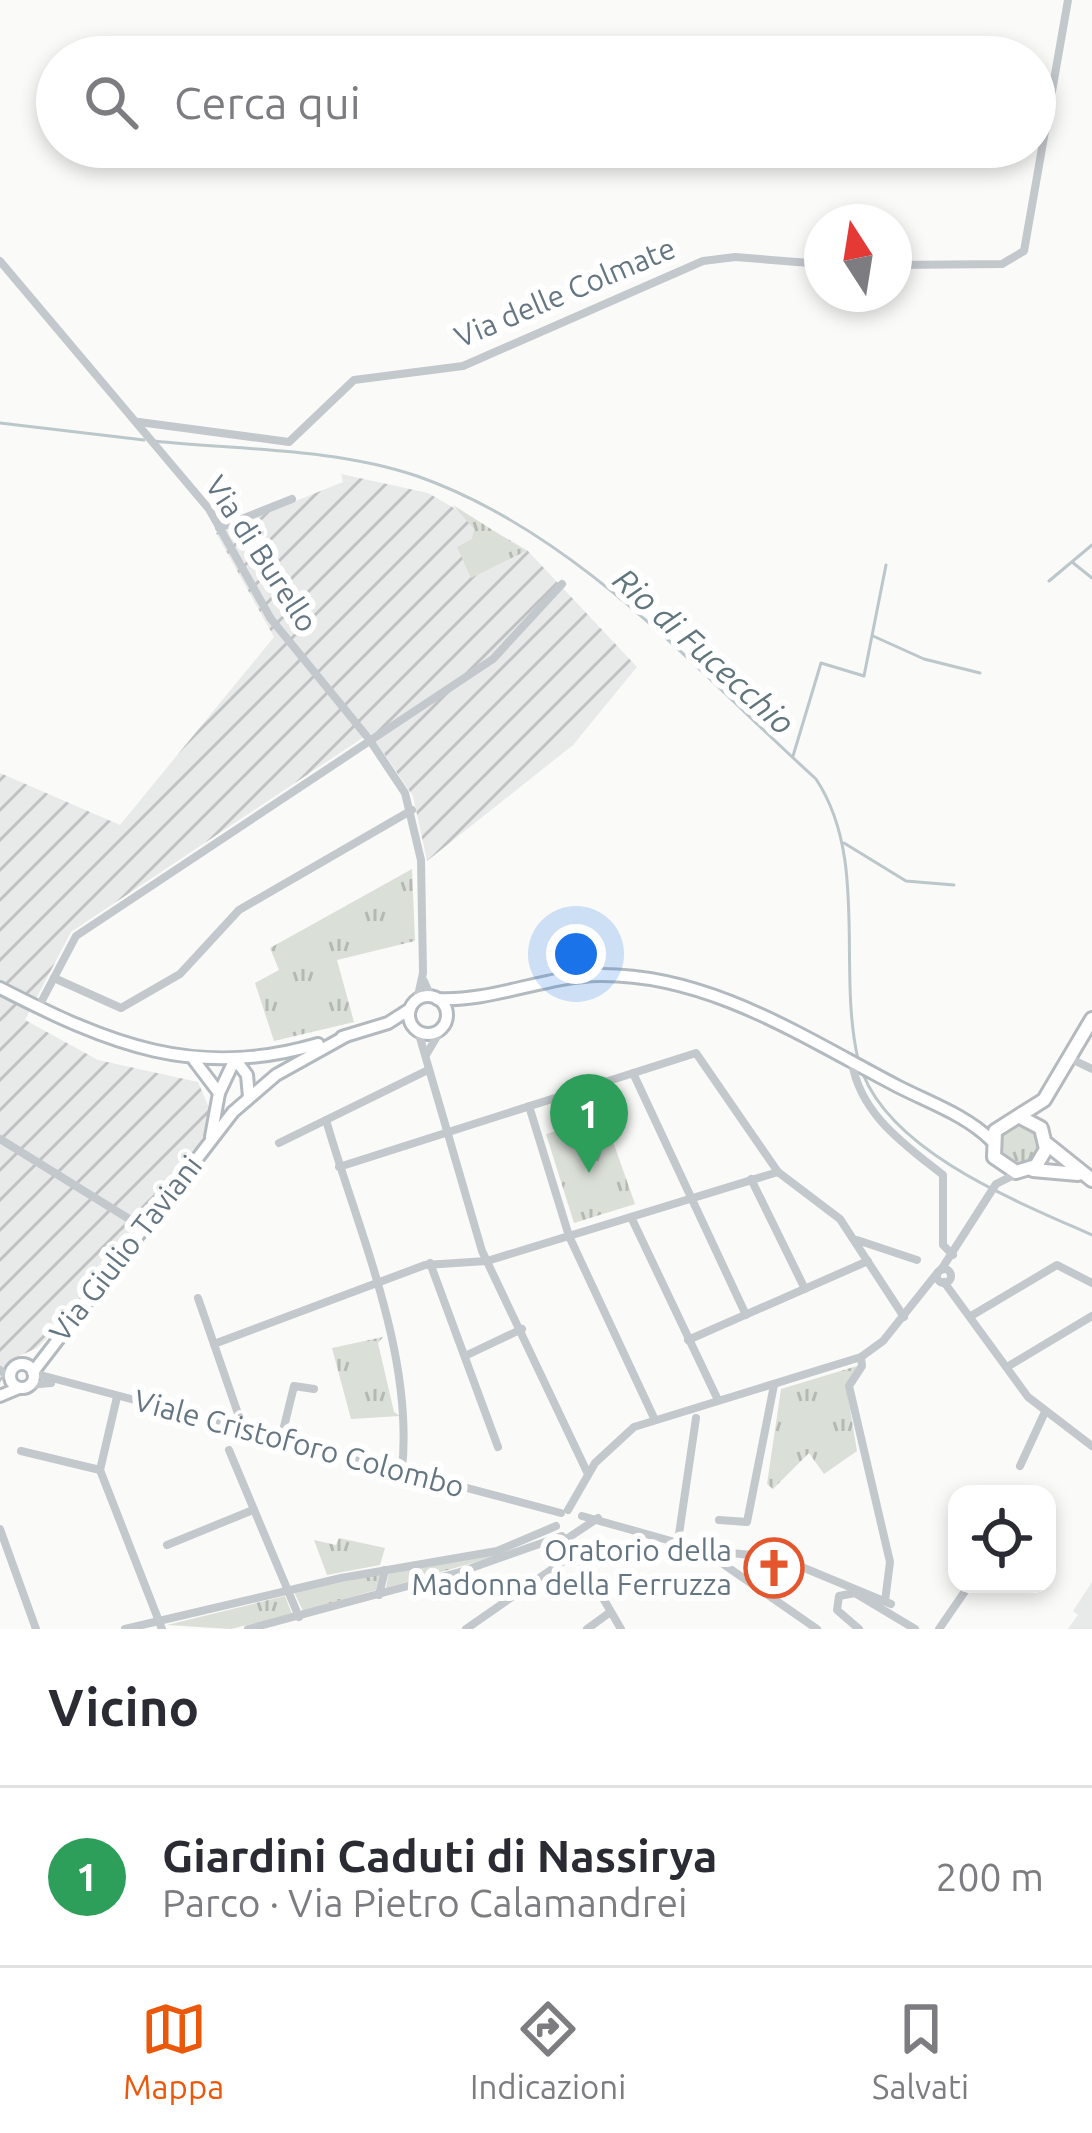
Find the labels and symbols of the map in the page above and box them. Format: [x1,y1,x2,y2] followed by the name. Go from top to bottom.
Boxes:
[804,204,912,312] north arrow
[449,230,680,354] street label: Via delle Colmate
[199,469,325,638] street label: Via di Burello
[607,560,802,741] water label: Rio di Fucecchio
[546,924,606,984] your location
[550,1074,628,1173] pin: 1
[42,1149,208,1348] street label: Via Giulio Taviani
[130,1383,468,1504] street label: Viale Cristoforo Colombo
[412,1533,732,1601] place label: Oratorio della Madonna della Ferruzza
[743,1537,805,1599] church icon: Oratorio della Madonna della Ferruzza

